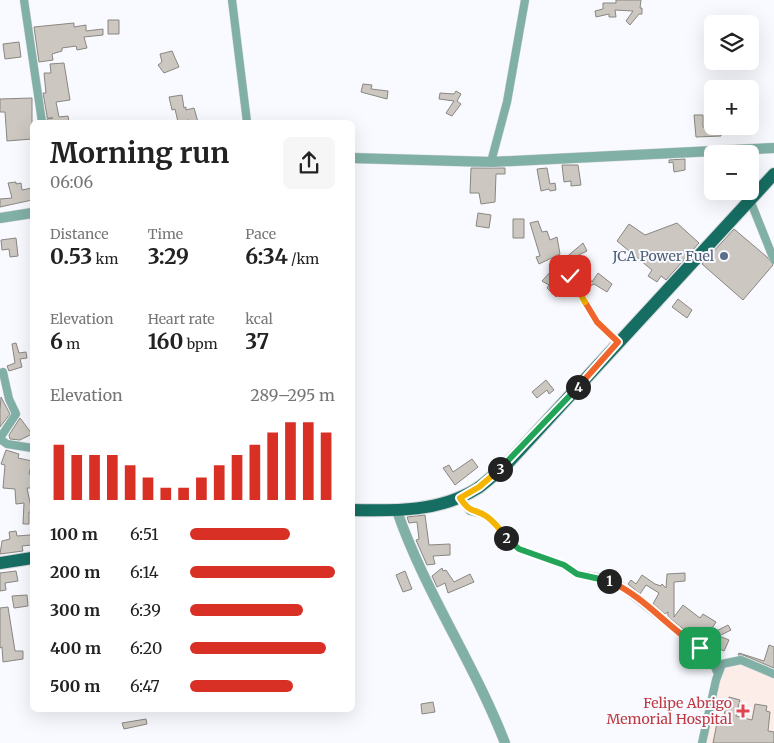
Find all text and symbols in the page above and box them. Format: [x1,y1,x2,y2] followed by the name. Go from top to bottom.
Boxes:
[704,15,759,200] map controls
[704,15,759,70] button: layers
[704,80,759,135] button: +
[50,135,229,171] text: Morning run
[283,137,335,189] button: share
[704,145,759,200] button: −
[50,172,93,192] text: 06:06
[50,225,109,243] text: Distance
[148,225,183,243] text: Time
[245,225,276,243] text: Pace
[50,243,92,270] text: 0.53
[148,243,189,270] text: 3:29
[245,243,288,270] text: 6:34
[611,247,715,265] place label: JCA Power Fuel
[92,250,118,268] text: km
[288,250,319,268] text: /km
[718,250,730,262] marker: JCA Power Fuel
[549,255,591,297] pin
[556,262,584,290] icon: check
[50,310,114,328] text: Elevation
[148,310,215,328] text: Heart rate
[245,310,273,328] text: kcal
[50,328,63,355] text: 6
[148,328,183,355] text: 160
[245,328,269,355] text: 37
[63,335,80,353] text: m
[183,335,218,353] text: bpm
[566,374,590,400] pin: 4
[574,378,583,396] text: 4
[50,385,123,405] text: Elevation
[250,385,335,405] text: 289–295 m
[488,456,512,482] pin: 3
[496,460,505,478] text: 3
[50,524,98,544] text: 100 m
[130,524,158,544] text: 6:51
[494,526,518,550] pin: 2
[502,529,511,547] text: 2
[50,562,100,582] text: 200 m
[130,562,159,582] text: 6:14
[596,568,622,594] pin: 1
[606,572,613,590] text: 1
[50,600,100,620] text: 300 m
[130,600,161,620] text: 6:39
[679,627,721,669] pin
[686,634,714,662] icon: arrive
[50,638,101,658] text: 400 m
[130,638,162,658] text: 6:20
[50,676,100,696] text: 500 m
[130,676,160,696] text: 6:47
[607,694,733,728] place label: Felipe Abrigo Memorial Hospital
[736,704,750,718] marker: Felipe Abrigo Memorial Hospital

